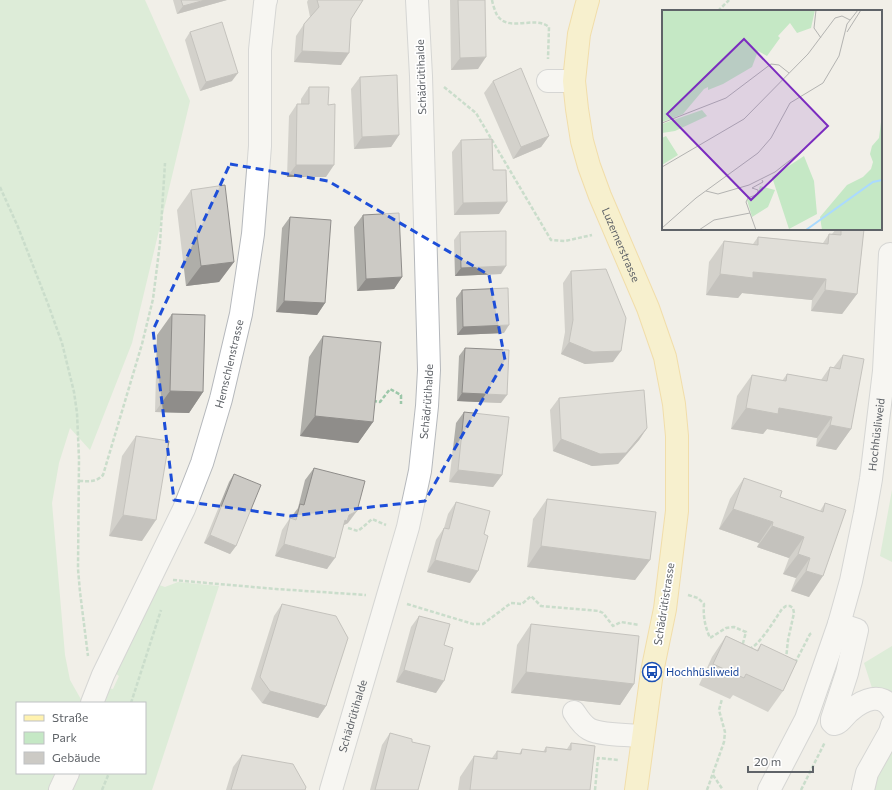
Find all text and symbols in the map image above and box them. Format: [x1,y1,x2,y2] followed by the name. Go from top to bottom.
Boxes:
[662,10,882,230] inset map
[413,39,428,115] street label: Schädrütihalde
[600,205,643,284] street label: Luzernerstrasse
[212,318,246,410] street label: Hemschlenstrasse
[416,364,435,440] street label: Schädrütihalde
[865,397,887,472] street label: Hochhüsliweid
[651,562,676,646] street label: Schädrütistrasse
[641,661,663,683] bus stop icon: Hochhüsliweid
[666,665,739,678] place label: Hochhüsliweid
[335,678,369,754] street label: Schädrütihalde
[16,702,146,774] legend
[52,710,88,724] text: Straße
[52,730,78,744] text: Park
[748,748,813,774] scale bar
[52,750,100,764] text: Gebäude
[754,754,781,768] text: 20 m

